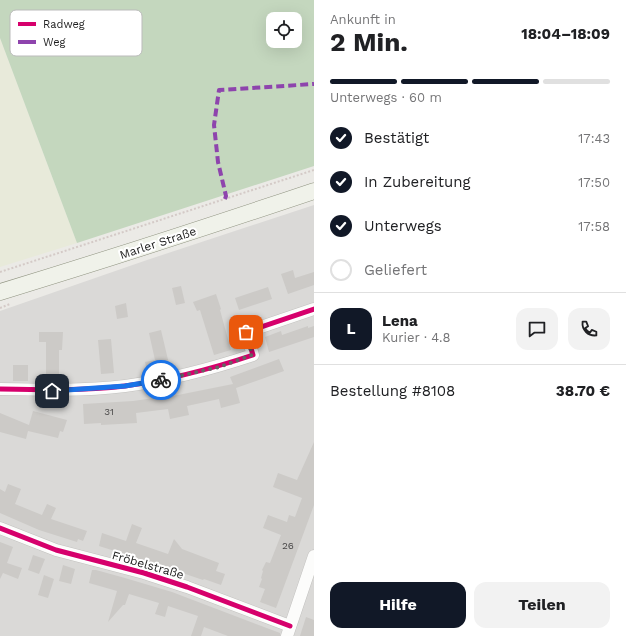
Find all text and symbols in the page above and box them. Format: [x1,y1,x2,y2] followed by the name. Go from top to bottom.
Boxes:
[10,10,142,56] legend
[266,12,302,48] map controls
[266,12,302,48] button: locate
[330,12,396,27] text: Ankunft in
[43,18,85,31] text: Radweg
[521,25,610,43] text: 18:04–18:09
[330,27,408,57] text: 2 Min.
[43,36,66,49] text: Weg
[330,90,442,105] text: Unterwegs · 60 m
[330,127,352,149] icon: check
[364,129,429,147] text: Bestätigt
[578,131,610,146] text: 17:43
[330,171,352,193] icon: check
[364,173,471,191] text: In Zubereitung
[578,175,610,190] text: 17:50
[330,215,352,237] icon: check
[364,217,442,235] text: Unterwegs
[578,219,610,234] text: 17:58
[118,224,198,262] street label: Marler Straße
[364,261,427,279] text: Geliefert
[516,308,558,350] button: chat
[568,308,610,350] button: phone
[382,312,418,330] text: Lena
[229,315,263,349] pin
[346,320,356,338] text: L
[235,321,257,343] icon: bag
[382,330,451,345] text: Kurier · 4.8
[141,360,181,400] courier
[150,369,172,391] icon: bike
[35,374,69,408] pin
[41,380,63,402] icon: home
[330,382,455,400] text: Bestellung #8108
[556,382,610,400] text: 38.70 €
[104,406,114,417] house number: 31
[282,540,294,551] house number: 26
[110,548,186,582] street label: Fröbelstraße
[330,582,466,628] button: Hilfe
[474,582,610,628] button: Teilen

